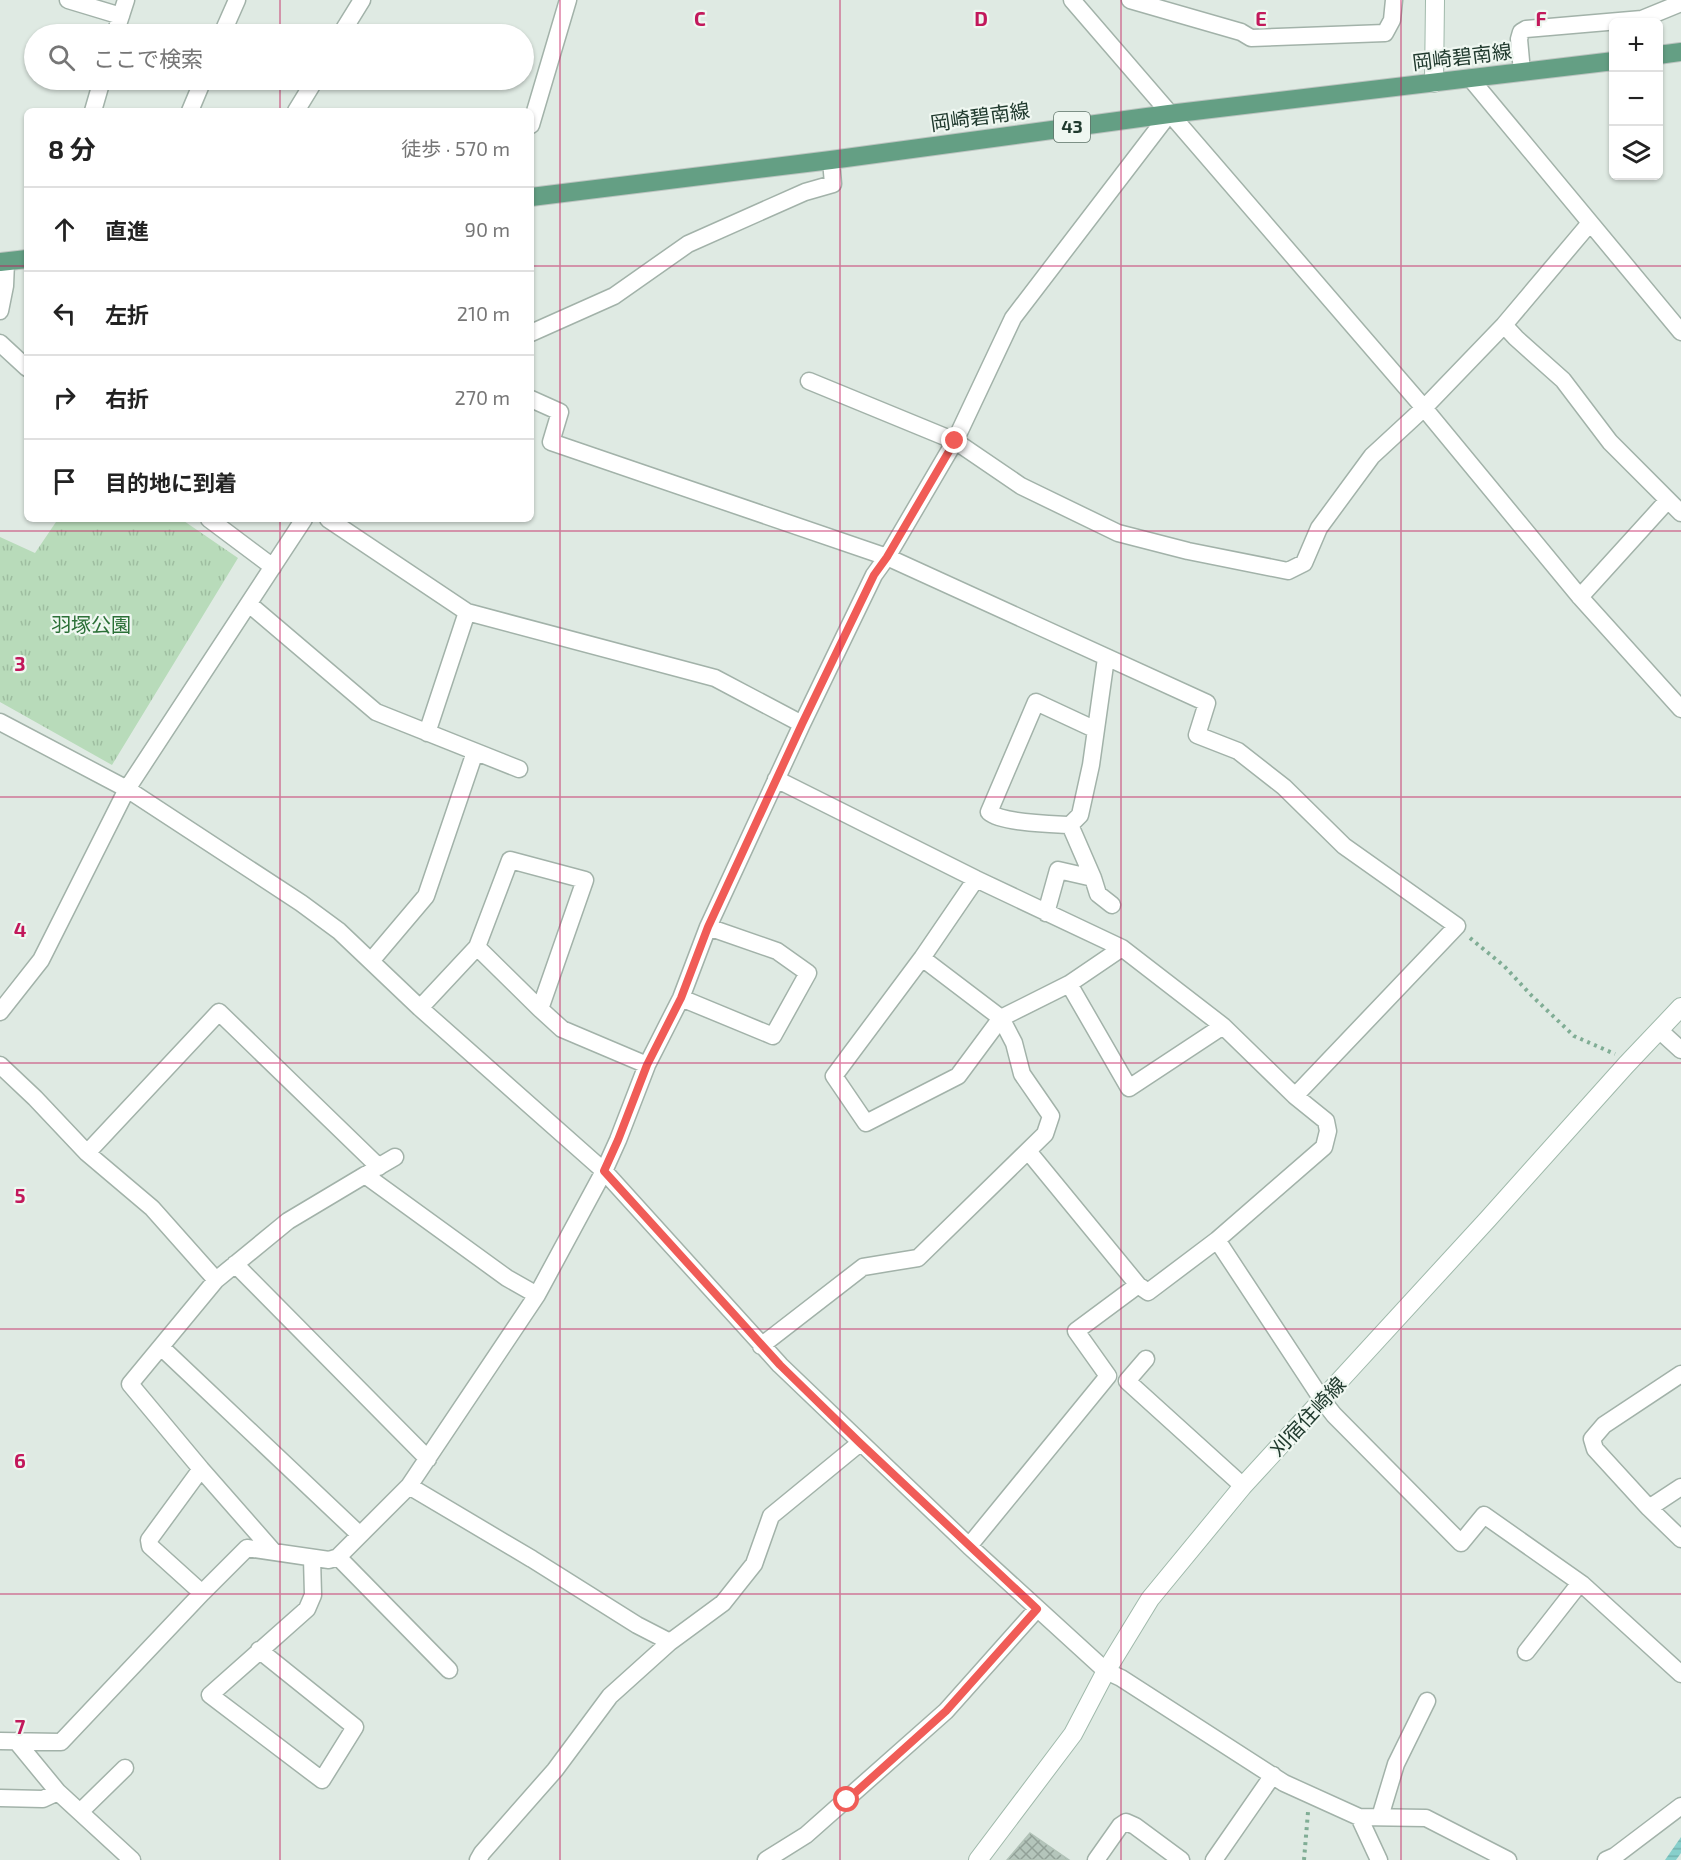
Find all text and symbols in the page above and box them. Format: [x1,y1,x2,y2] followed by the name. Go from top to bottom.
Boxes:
[694,6,706,30] text: C
[974,6,988,30] text: D
[1255,6,1267,30] text: E
[1535,6,1547,30] text: F
[1609,18,1663,180] map controls
[1609,18,1663,72] button: +
[24,24,534,90] search box
[1411,38,1513,74] street label: 岡崎碧南線
[45,41,78,74] icon: search
[93,45,203,71] text: ここで検索
[1609,72,1663,126] button: −
[929,97,1031,135] street label: 岡崎碧南線
[1054,112,1090,142] road number: 43
[1609,126,1663,180] button: layers
[48,133,96,164] text: 8 分
[401,136,510,160] text: 徒歩 · 570 m
[48,213,81,246] icon: ahead
[105,217,149,243] text: 直進
[465,217,510,241] text: 90 m
[48,297,81,330] icon: left
[105,301,149,327] text: 左折
[457,301,510,325] text: 210 m
[48,381,81,414] icon: right
[105,385,149,411] text: 右折
[454,385,510,409] text: 270 m
[941,427,967,453] route end
[48,465,81,498] icon: arrive
[105,469,237,495] text: 目的地に到着
[51,612,131,636] park label: 羽塚公園
[14,651,26,675] text: 3
[14,917,27,941] text: 4
[14,1183,26,1207] text: 5
[1264,1372,1350,1461] street label: 刈宿住崎線
[14,1448,26,1472] text: 6
[15,1714,26,1738] text: 7
[833,1786,859,1812] route start

